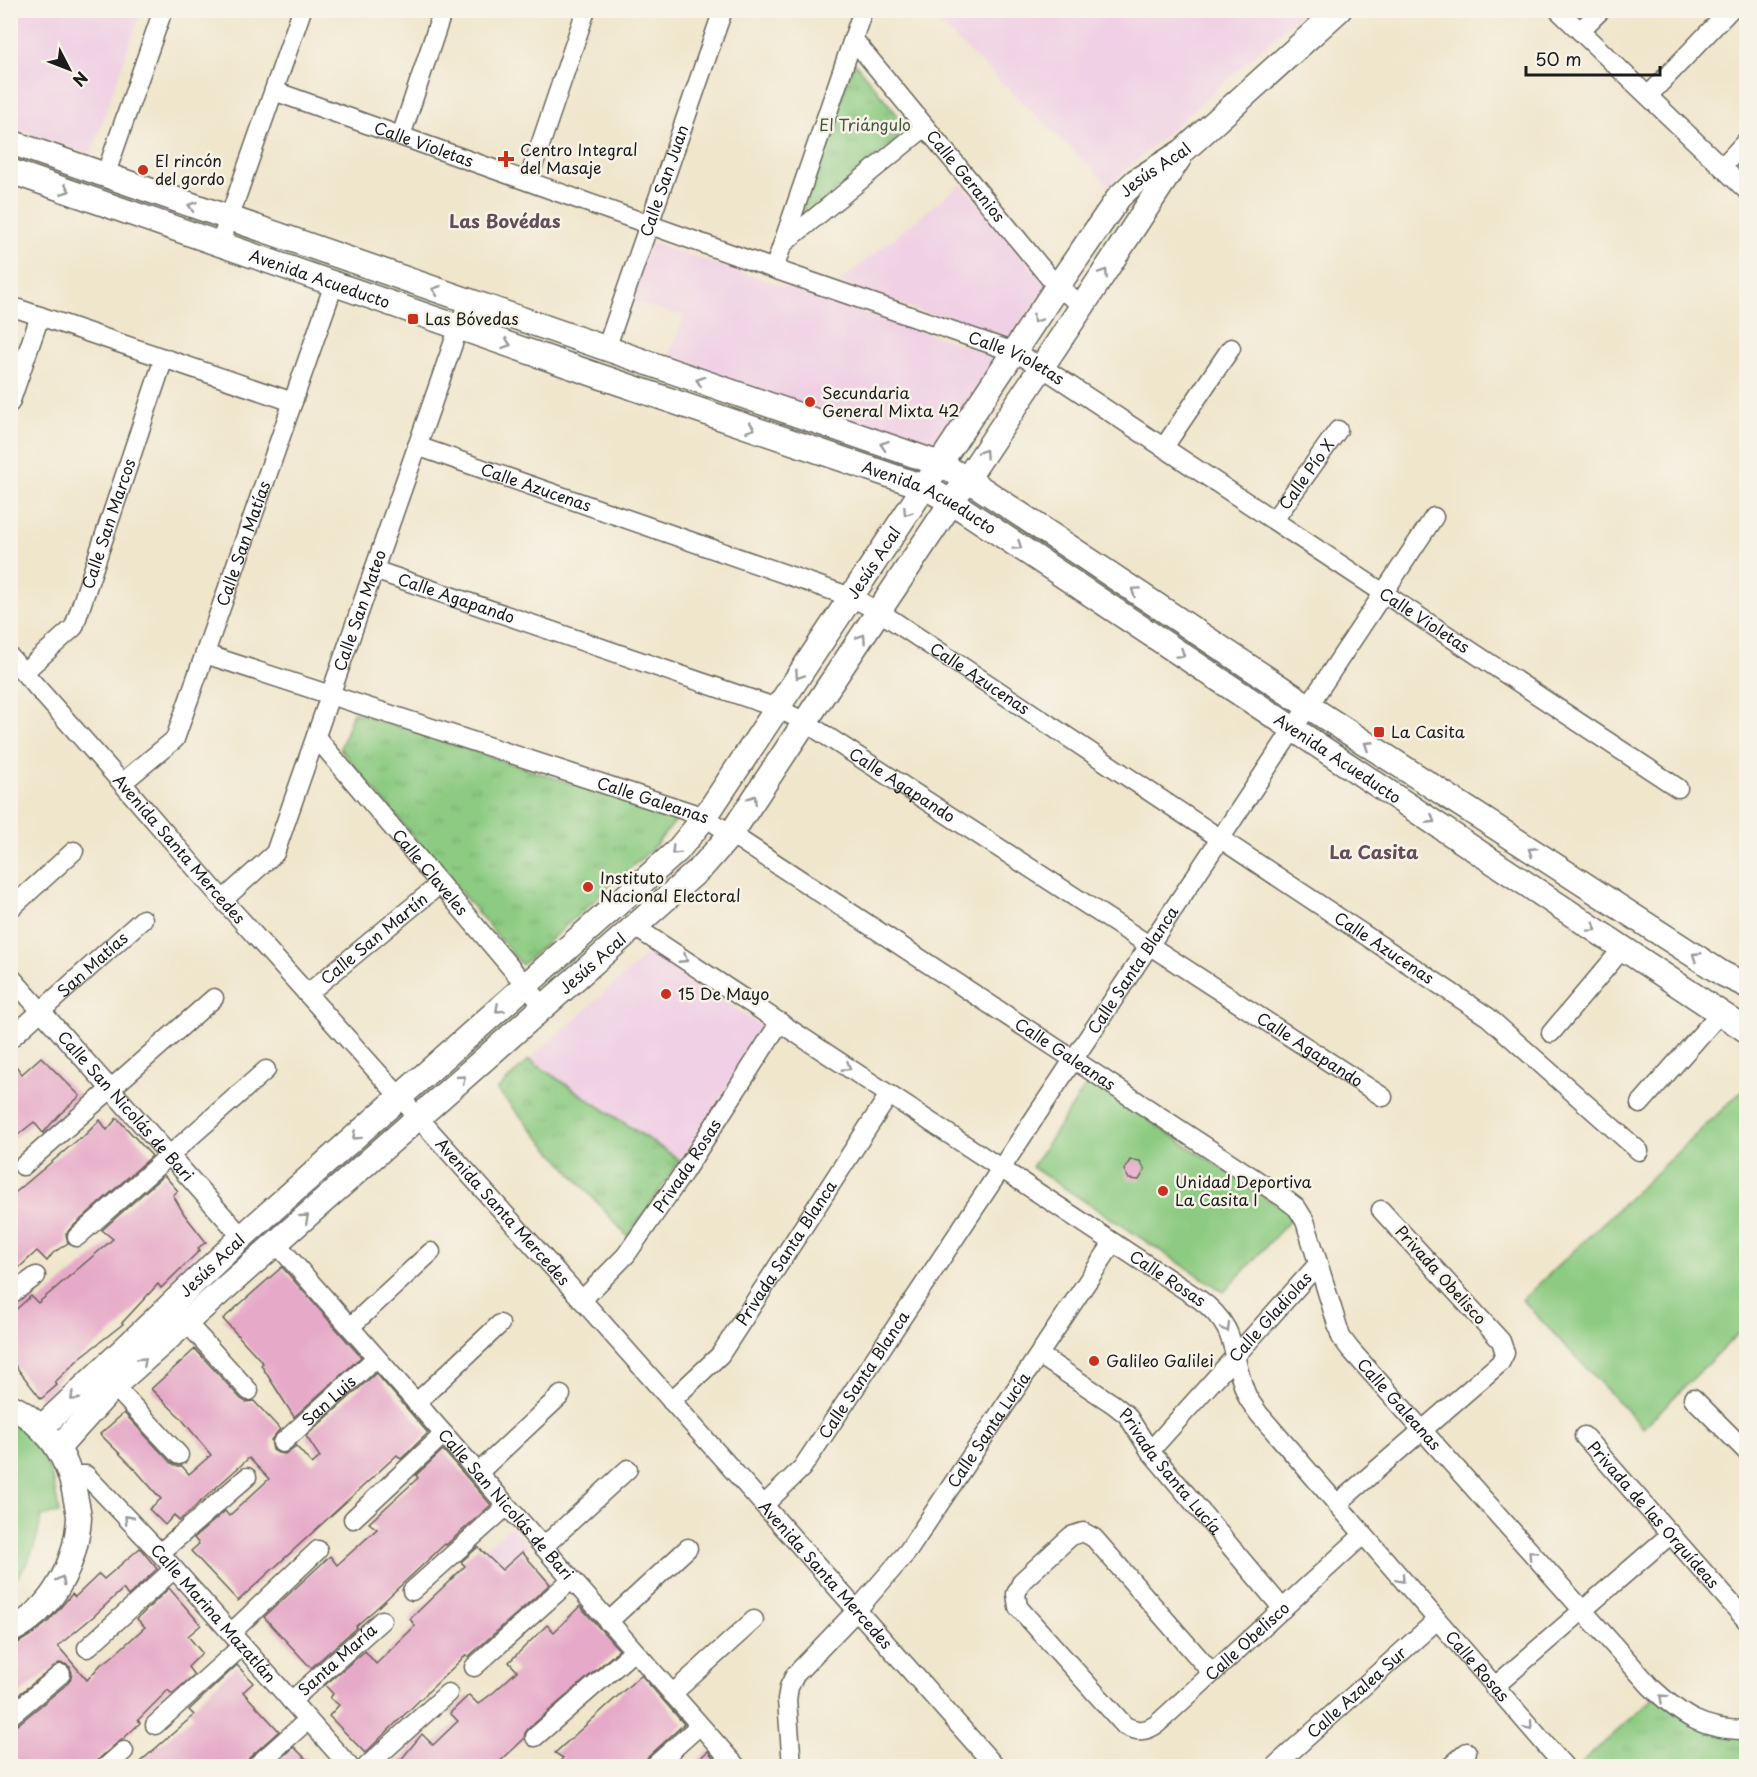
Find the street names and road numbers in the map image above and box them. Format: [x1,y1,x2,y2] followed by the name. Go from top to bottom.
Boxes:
[371,115,477,172] street label: Calle Violetas
[633,121,694,240] street label: Calle San Juan
[921,124,1012,227] street label: Calle Geranios
[1113,136,1196,202] street label: Jesús Acal
[246,242,394,314] street label: Avenida Acueducto
[965,324,1070,390] street label: Calle Violetas
[1272,433,1339,514] street label: Calle Pío X
[859,454,1002,539] street label: Avenida Acueducto
[75,455,140,592] street label: Calle San Marcos
[478,456,595,517] street label: Calle Azucenas
[209,477,275,609] street label: Calle San Matías
[840,521,906,603] street label: Jesús Acal
[327,546,391,674] street label: Calle San Mateo
[395,566,519,628] street label: Calle Agapando
[1375,581,1475,658] street label: Calle Violetas
[926,636,1035,720] street label: Calle Azucenas
[1270,707,1406,809] street label: Avenida Acueducto
[845,741,961,828] street label: Calle Agapando
[108,768,252,929] street label: Avenida Santa Mercedes
[594,770,712,828] street label: Calle Galeanas
[387,823,475,920] street label: Calle Claveles
[315,886,432,989] street label: Calle San Martín
[1081,900,1184,1038] street label: Calle Santa Blanca
[1330,905,1439,989] street label: Calle Azucenas
[51,925,132,1002] street label: San Matías
[553,927,631,999] street label: Jesús Acal
[1252,1005,1368,1092] street label: Calle Agapando
[1011,1011,1121,1095] street label: Calle Galeanas
[53,1025,200,1186] street label: Calle San Nicolás de Bari
[646,1114,726,1217] street label: Privada Rosas
[431,1132,576,1290] street label: Avenida Santa Mercedes
[729,1175,842,1330] street label: Privada Santa Blanca
[1391,1219,1493,1329] street label: Privada Obelisco
[173,1228,250,1302] street label: Jesús Acal
[1125,1243,1212,1311] street label: Calle Rosas
[1222,1266,1317,1367] street label: Calle Gladiolas
[812,1305,915,1443] street label: Calle Santa Blanca
[1352,1352,1447,1455] street label: Calle Galeanas
[940,1367,1035,1492] street label: Calle Santa Lucía
[296,1369,361,1431] street label: San Luis
[1115,1401,1228,1539] street label: Privada Santa Lucía
[433,1423,580,1585] street label: Calle San Nicolás de Bari
[1583,1435,1726,1593] street label: Privada de las Orquídeas
[754,1495,899,1654] street label: Avenida Santa Mercedes
[146,1538,282,1687] street label: Calle Marina Mazatlán
[1199,1595,1294,1686] street label: Calle Obelisco
[292,1617,381,1701] street label: Santa María
[1441,1625,1516,1706] street label: Calle Rosas
[1301,1640,1412,1743] street label: Calle Azalea Sur

